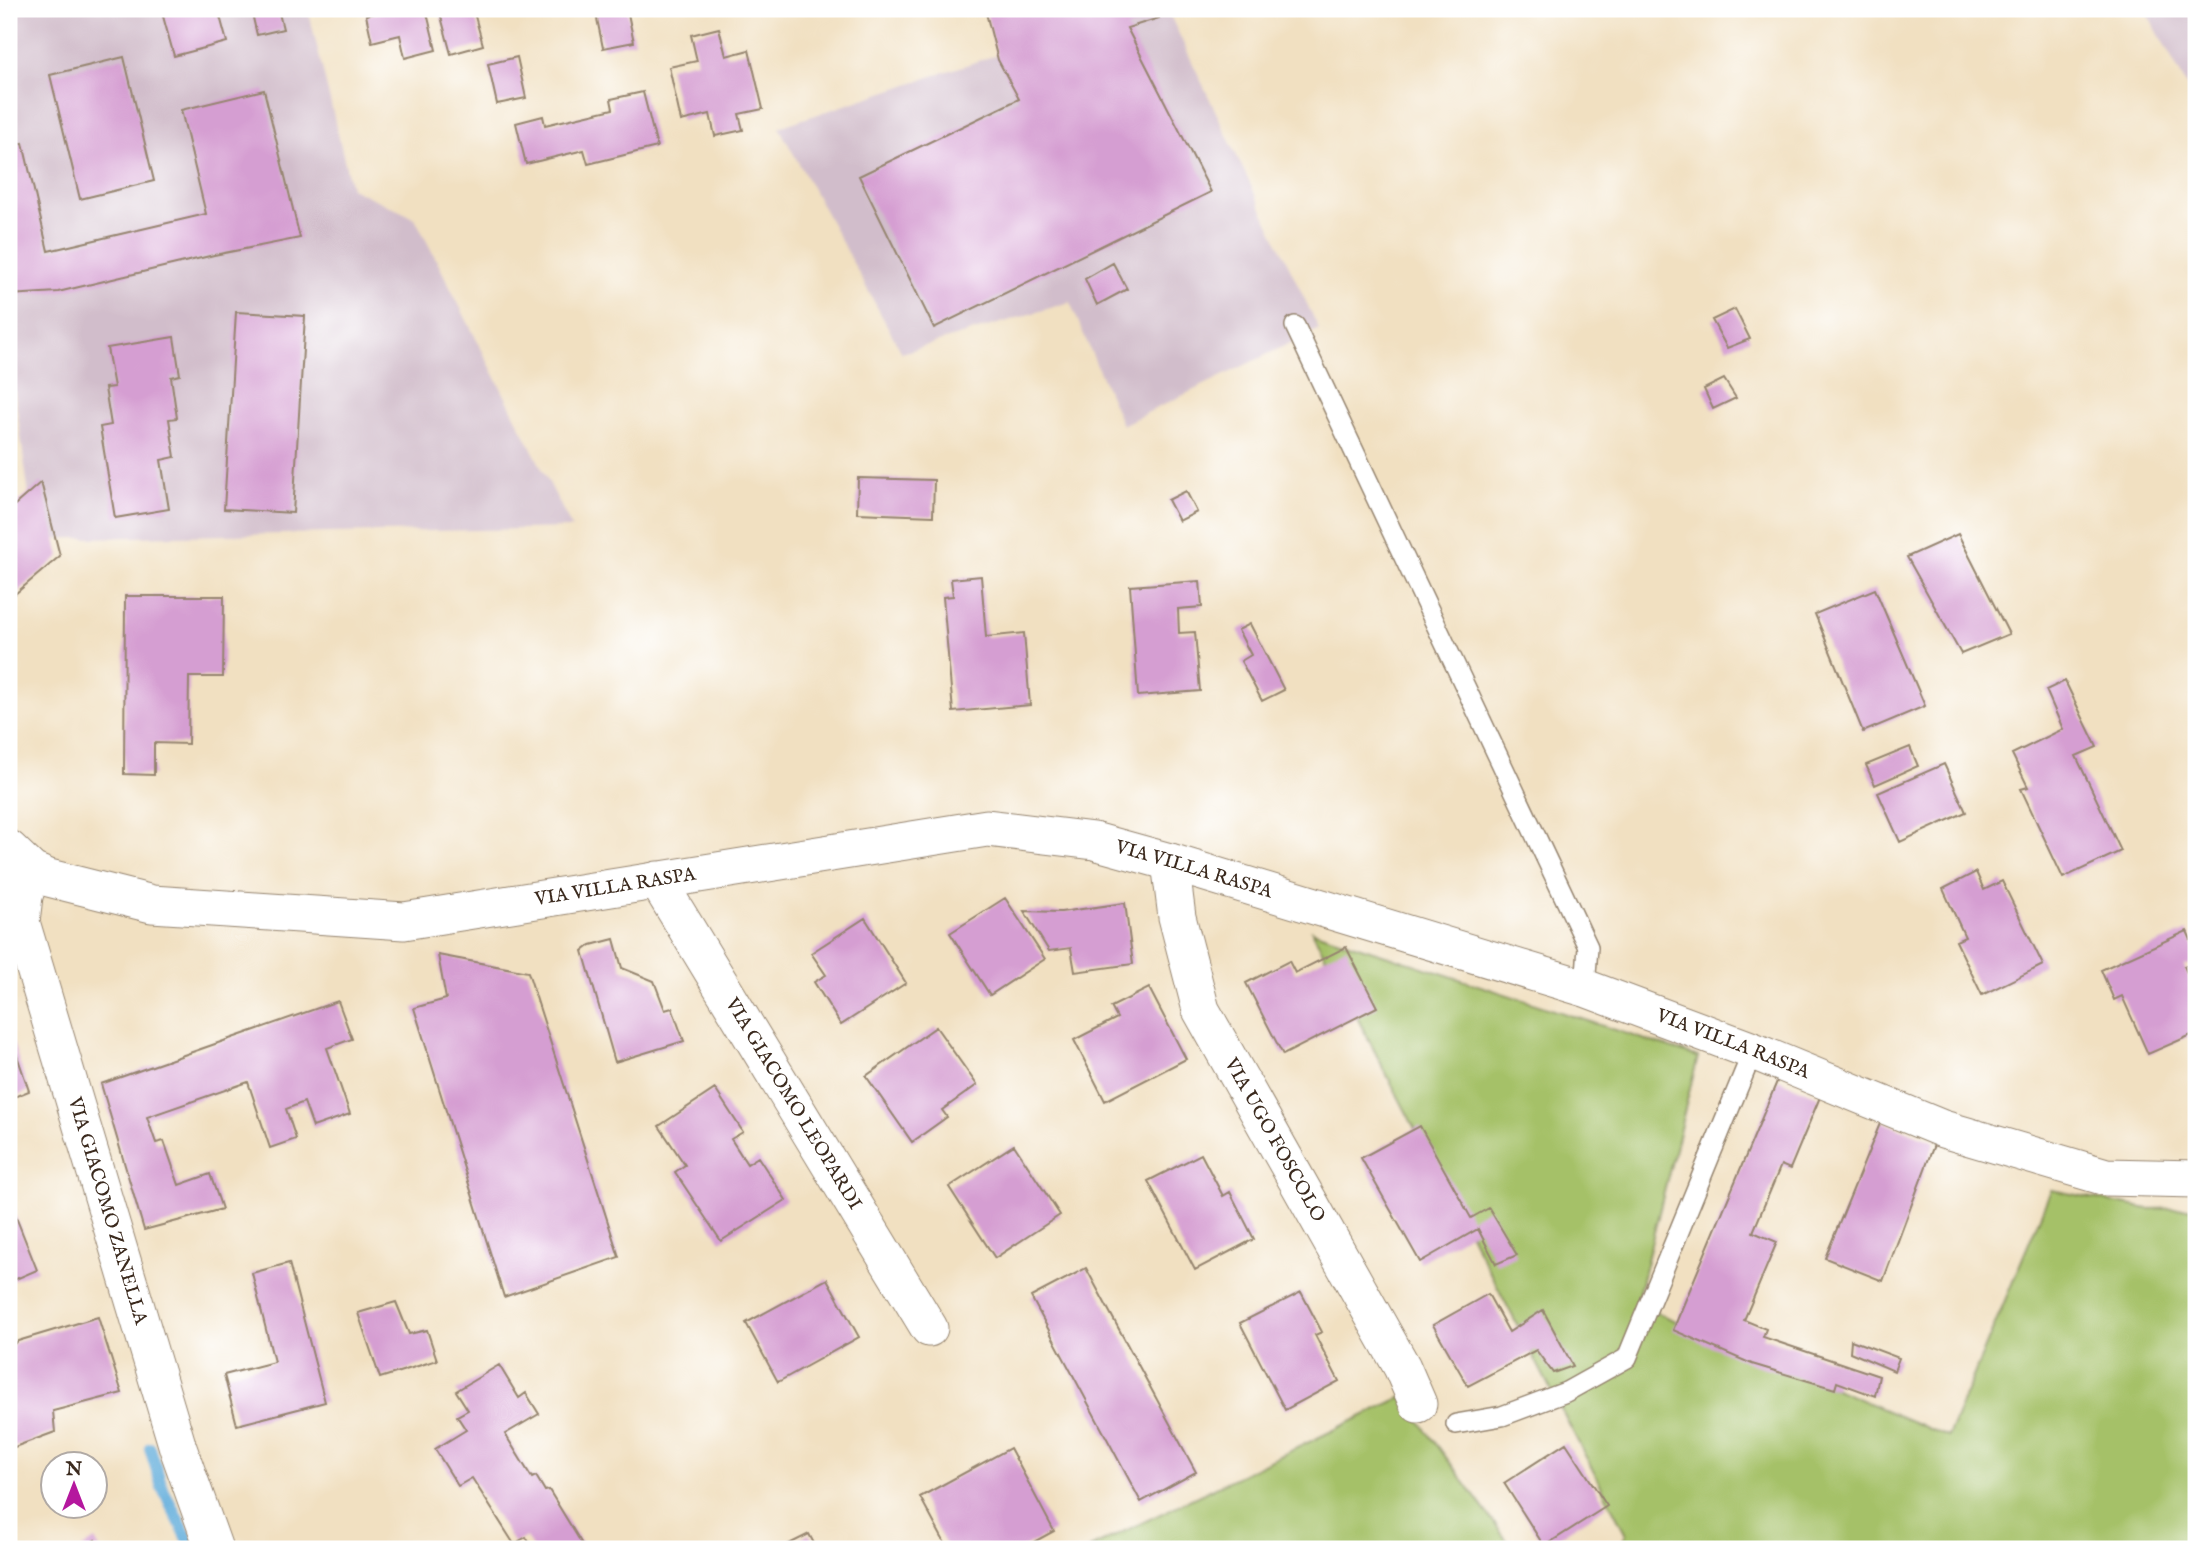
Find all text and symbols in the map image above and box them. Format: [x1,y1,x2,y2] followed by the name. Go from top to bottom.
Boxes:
[1112,835,1276,905] street label: VIA VILLA RASPA
[532,862,699,912] street label: VIA VILLA RASPA
[719,993,866,1214] street label: VIA GIACOMO LEOPARDI
[1652,1003,1814,1085] street label: VIA VILLA RASPA
[1218,1053,1330,1227] street label: VIA UGO FOSCOLO
[62,1094,153,1329] street label: VIA GIACOMO ZANELLA
[38,1450,108,1520] north arrow
[65,1458,83,1482] text: N

